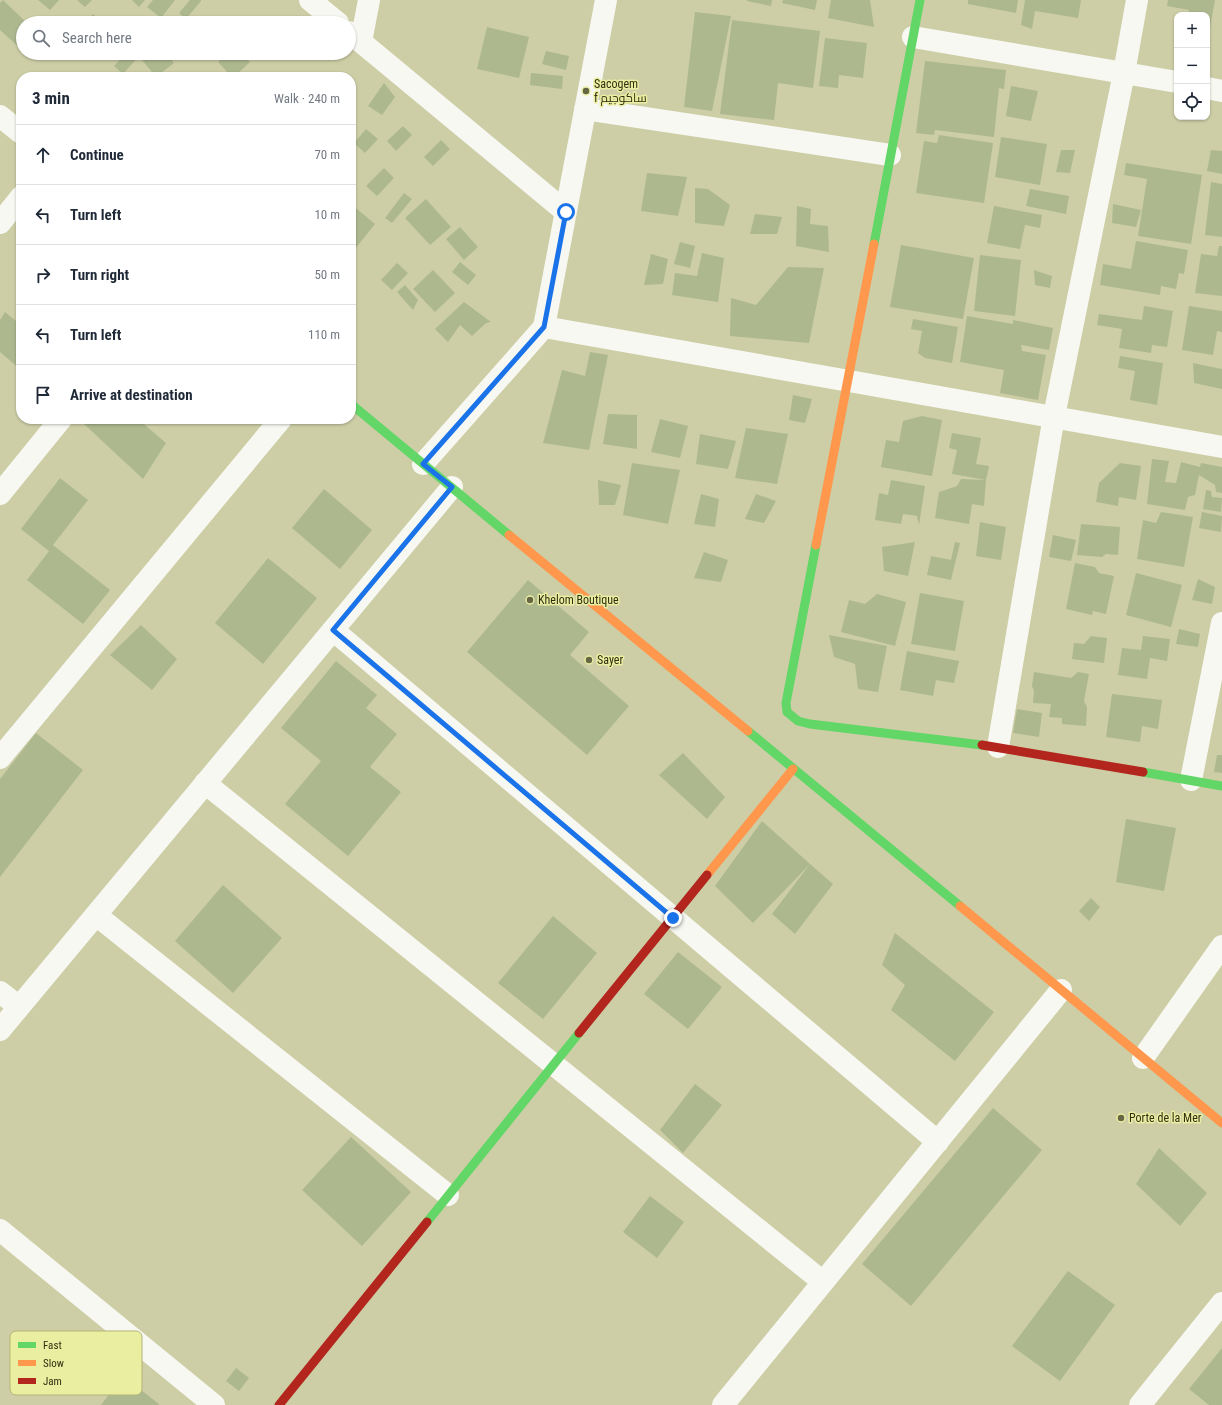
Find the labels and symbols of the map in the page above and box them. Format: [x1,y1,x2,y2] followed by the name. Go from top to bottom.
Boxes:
[594,77,647,106] place label: Sacogem f ساكوجيم
[581,86,591,96] marker: Sacogem f ساكوجيم
[557,203,575,221] route start
[538,593,619,607] place label: Khelom Boutique
[525,595,535,605] marker: Khelom Boutique
[597,653,623,667] place label: Sayer
[584,655,594,665] marker: Sayer
[664,909,682,927] route end
[1129,1111,1202,1125] place label: Porte de la Mer
[1116,1113,1126,1123] marker: Porte de la Mer
[10,1331,142,1395] legend
[43,1339,62,1352] text: Fast
[43,1357,64,1370] text: Slow
[43,1375,62,1388] text: Jam

